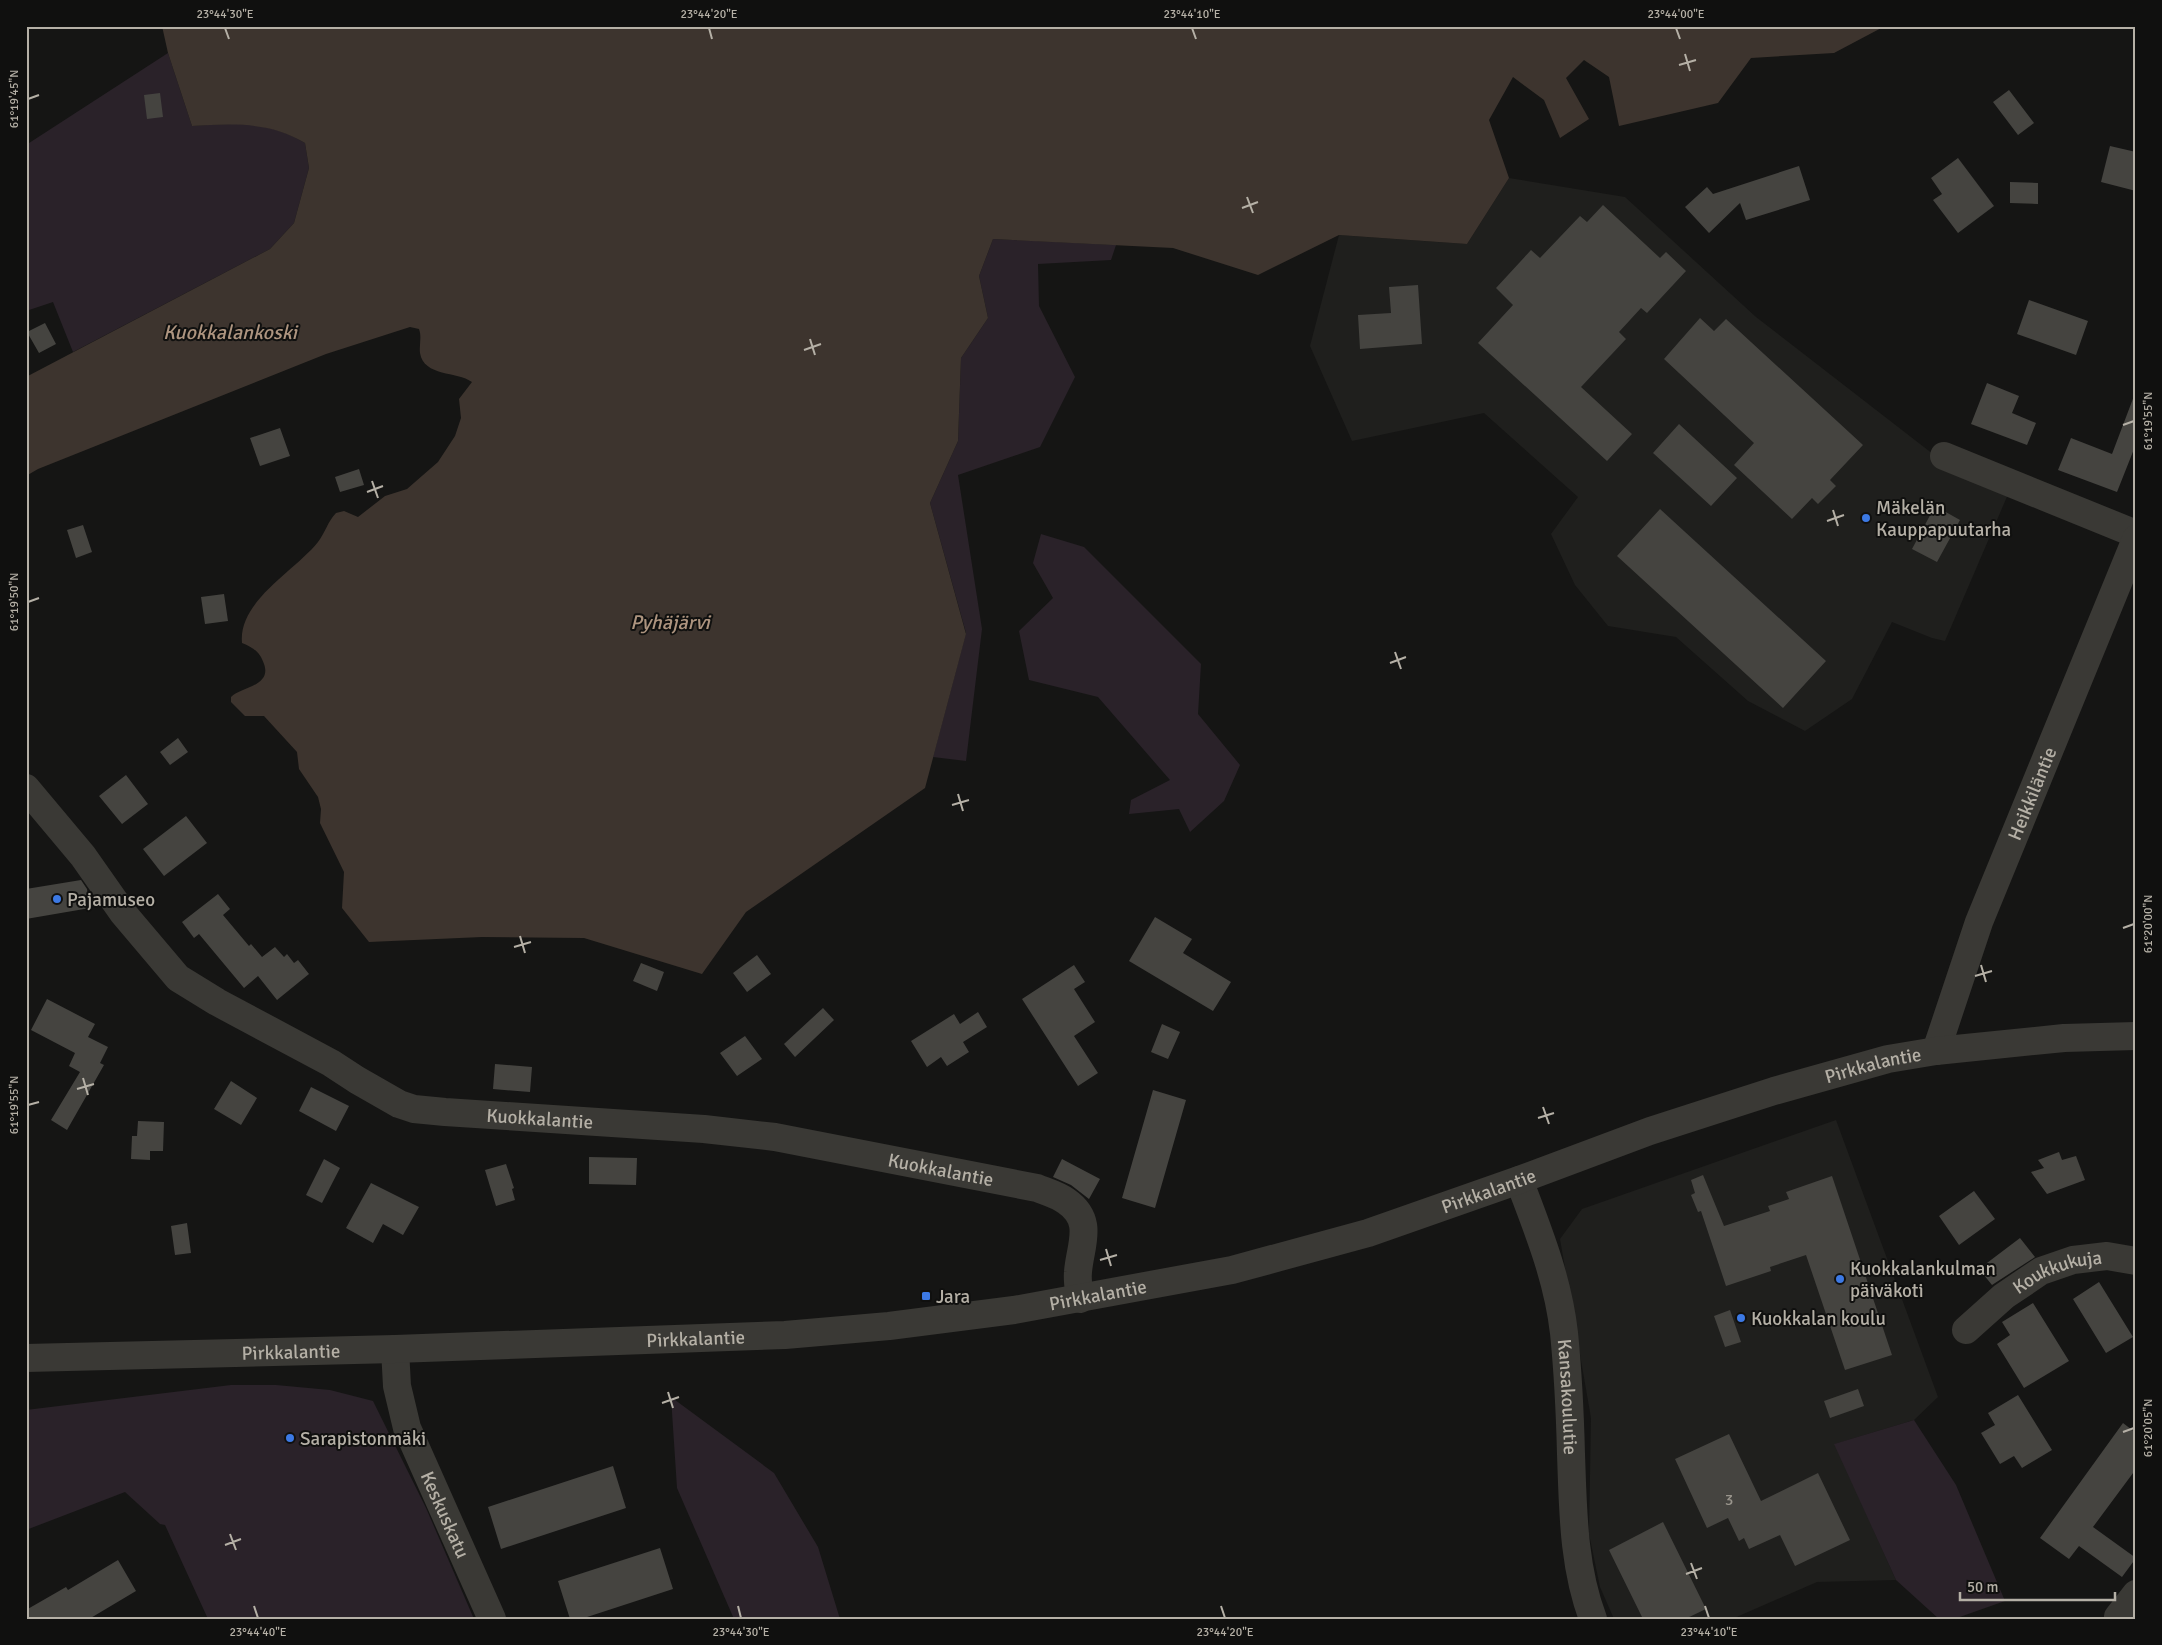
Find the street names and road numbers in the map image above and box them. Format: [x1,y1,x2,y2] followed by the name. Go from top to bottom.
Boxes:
[2003,744,2062,844] street label: Heikkiläntie
[1822,1043,1923,1089] street label: Pirkkalantie
[486,1104,594,1135] street label: Kuokkalantie
[886,1148,996,1192] street label: Kuokkalantie
[1438,1164,1539,1219] street label: Pirkkalantie
[2008,1246,2103,1300] street label: Koukkukuja
[1047,1275,1149,1316] street label: Pirkkalantie
[646,1325,746,1353] street label: Pirkkalantie
[1552,1338,1582,1455] street label: Kansakoulutie
[241,1339,341,1366] street label: Pirkkalantie
[415,1468,474,1562] street label: Keskuskatu

